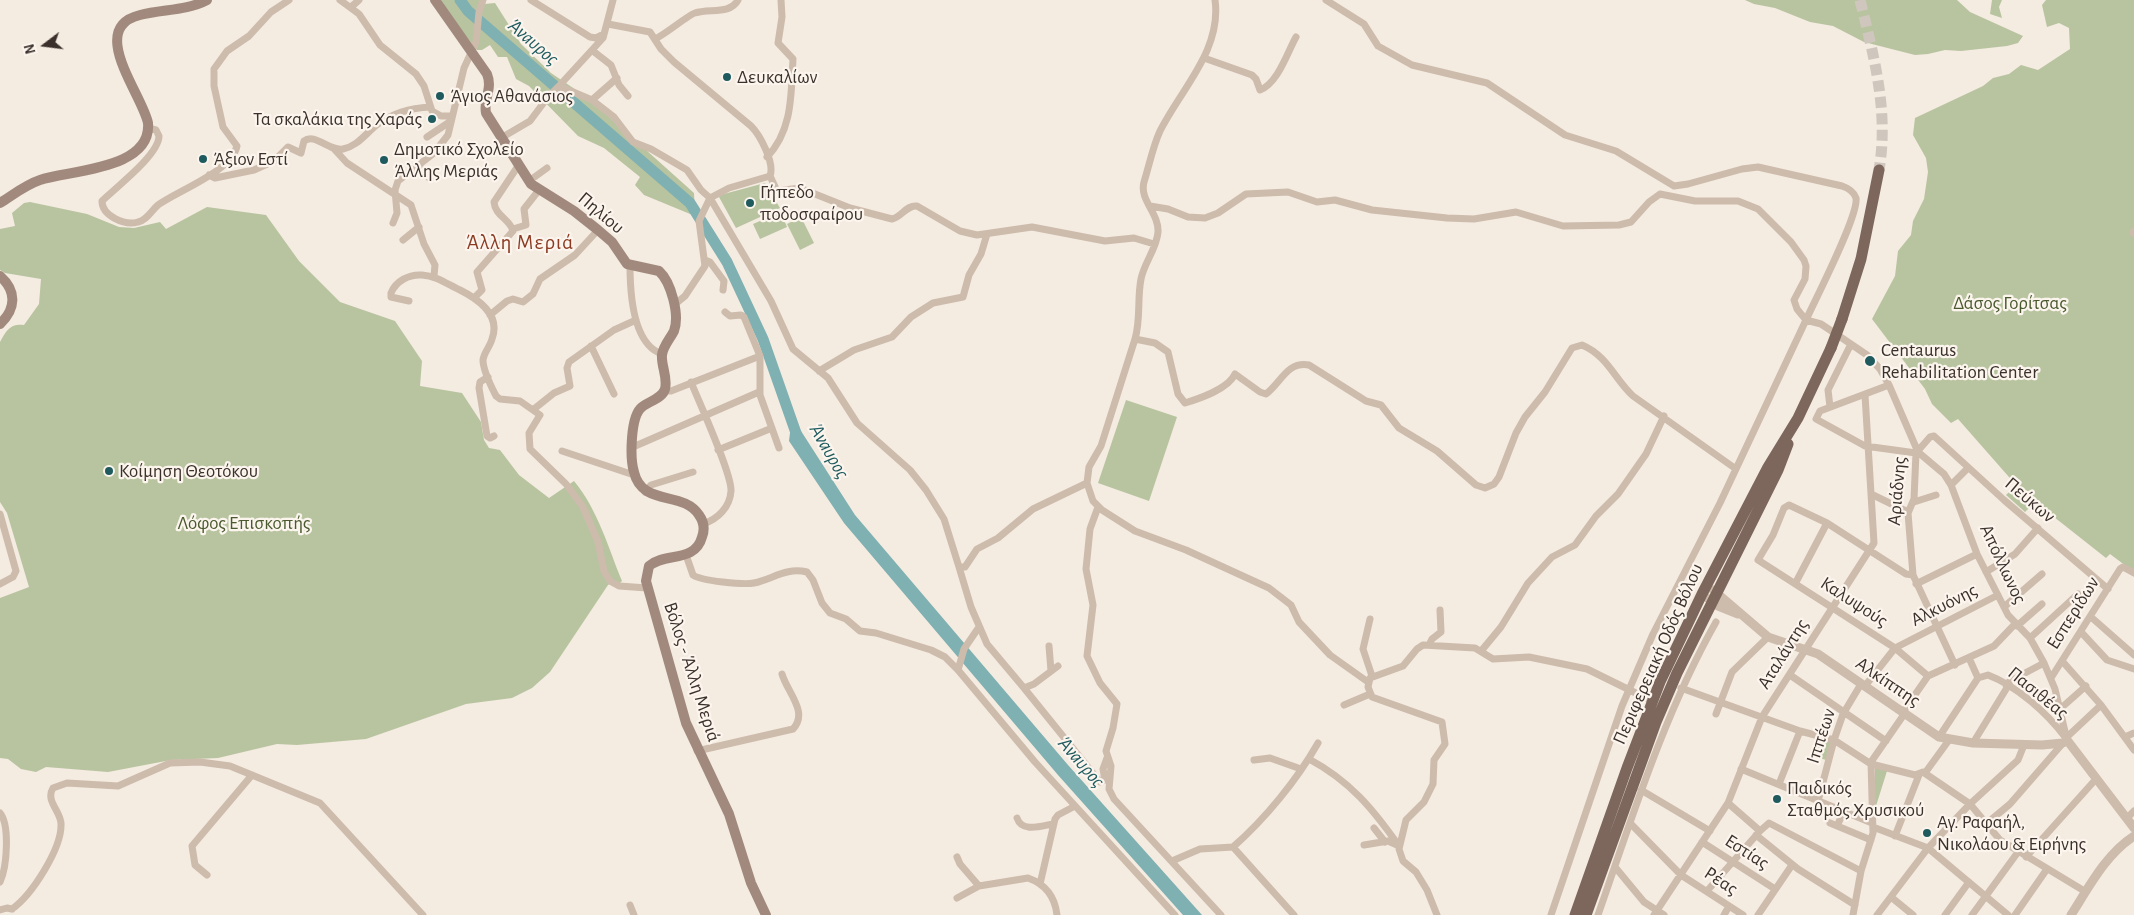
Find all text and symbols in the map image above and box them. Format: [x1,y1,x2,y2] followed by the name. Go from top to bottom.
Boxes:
[503,13,563,71] water label: Άναυρος
[20,20,70,70] north arrow
[22,42,39,55] text: N
[737,66,817,88] place label: Δευκαλίων
[721,71,733,83] marker: Δευκαλίων
[450,85,573,107] place label: Άγιος Αθανάσιος
[434,90,446,102] marker: Άγιος Αθανάσιος
[253,108,422,130] place label: Τα σκαλάκια της Χαράς
[426,113,438,125] marker: Τα σκαλάκια της Χαράς
[394,138,524,182] place label: Δημοτικό Σχολείο Άλλης Μεριάς
[213,148,288,170] place label: Άξιον Εστί
[197,153,209,165] marker: Άξιον Εστί
[378,154,390,166] marker: Δημοτικό Σχολείο Άλλης Μεριάς
[760,181,863,225] place label: Γήπεδο ποδοσφαίρου
[573,187,629,239] street label: Πηλίου
[744,197,756,209] marker: Γήπεδο ποδοσφαίρου
[464,230,576,256] district label: Άλλη Μεριά
[1953,292,2067,314] park label: Δάσος Γορίτσας
[1881,339,2038,383] place label: Centaurus Rehabilitation Center
[1863,354,1877,368] marker: Centaurus Rehabilitation Center
[804,419,854,483] water label: Άναυρος
[1883,456,1911,526] street label: Αριάδνης
[119,460,258,482] place label: Κοίμηση Θεοτόκου
[103,465,115,477] marker: Κοίμηση Θεοτόκου
[2000,472,2060,528] street label: Πεύκων
[178,512,310,534] park label: Λόφος Επισκοπής
[1975,521,2031,607] street label: Απόλλωνος
[1608,560,1708,748] street label: Περιφερειακή Οδός Βόλου
[1816,572,1892,632] street label: Καλυψούς
[2042,572,2104,654] street label: Εσπερίδων
[1907,579,1981,631] street label: Αλκυόνης
[659,599,725,745] street label: Βόλος - Άλλη Μεριά
[1753,615,1813,693] street label: Αταλάντης
[1851,652,1925,712] street label: Αλκίππης
[2003,662,2073,724] street label: Πασιθέας
[1801,706,1841,766] street label: Ιππέων
[1052,732,1110,792] water label: Άναυρος
[1787,777,1924,821] place label: Παιδικός Σταθμός Χρυσικού
[1771,793,1783,805] marker: Παιδικός Σταθμός Χρυσικού
[1937,811,2086,855] place label: Αγ. Ραφαήλ, Νικολάου & Ειρήνης
[1921,827,1933,839] marker: Αγ. Ραφαήλ, Νικολάου & Ειρήνης
[1721,829,1773,875] street label: Εστίας
[1700,862,1742,900] street label: Ρέας

